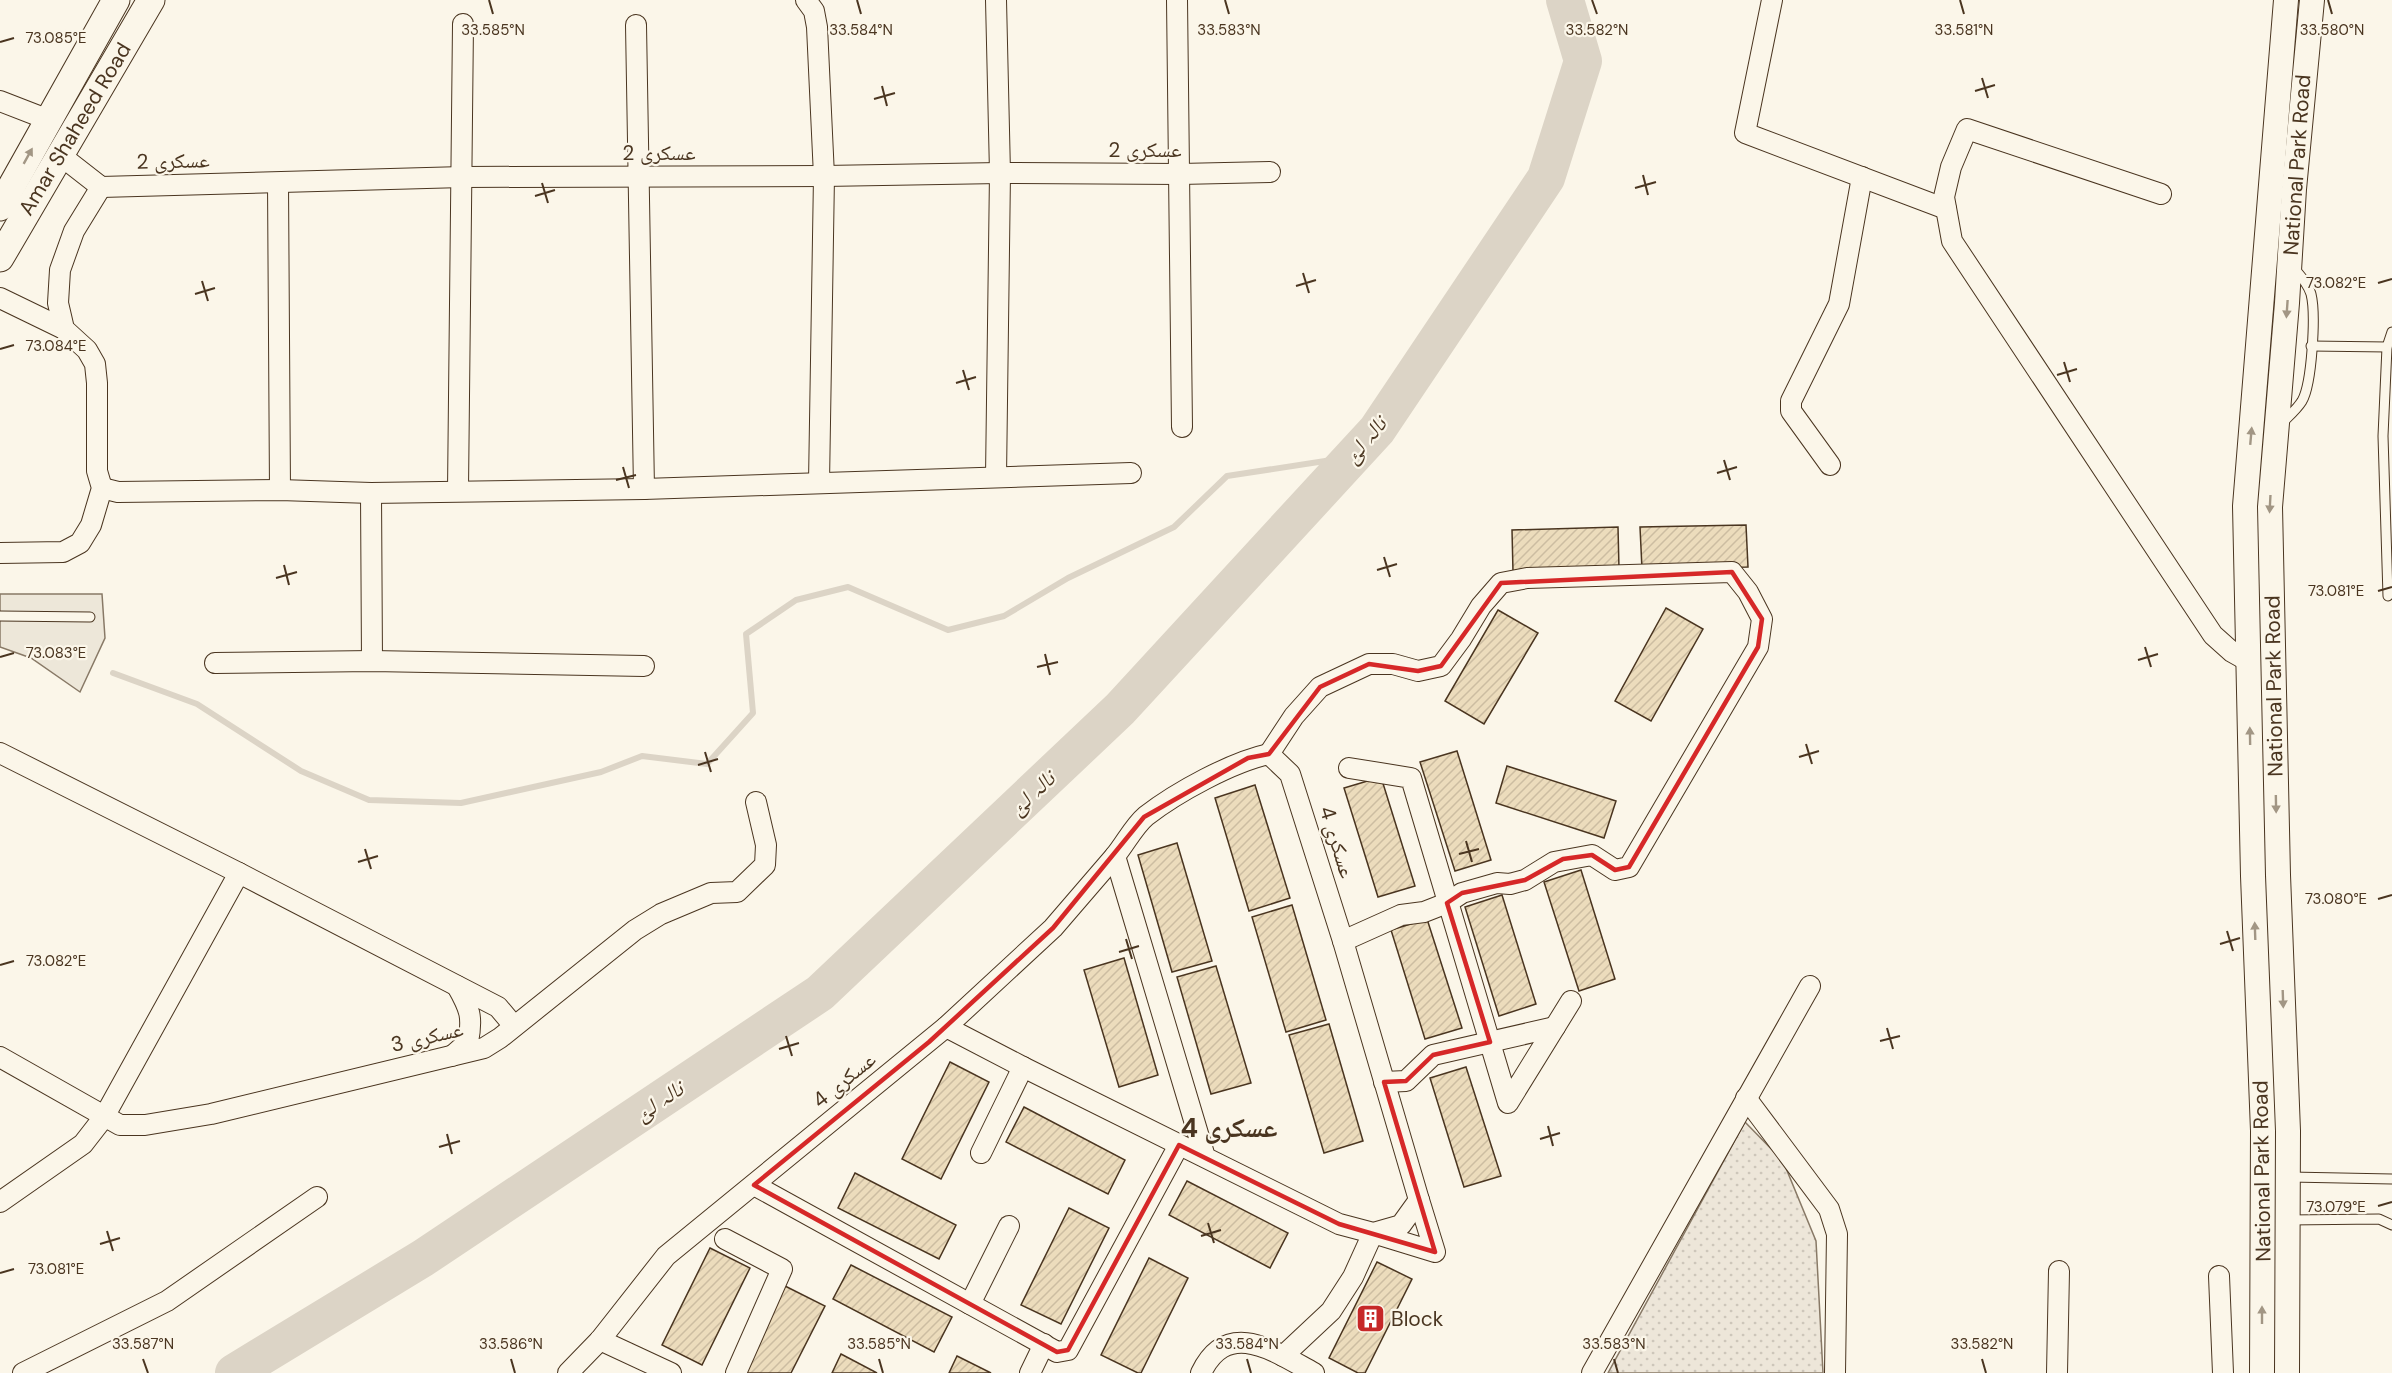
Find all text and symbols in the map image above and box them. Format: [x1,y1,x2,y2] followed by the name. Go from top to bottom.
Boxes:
[461,20,525,40] text: 33.585°N
[829,20,893,40] text: 33.584°N
[1197,20,1261,40] text: 33.583°N
[1566,20,1628,40] text: 33.582°N
[1935,20,1993,40] text: 33.581°N
[2300,20,2364,40] text: 33.580°N
[25,28,87,48] text: 73.085°E
[12,37,138,221] street label: Amar Shaheed Road
[2277,74,2317,256] street label: National Park Road
[1108,136,1182,164] street label: عسکری 2
[622,139,696,167] street label: عسکری 2
[136,146,210,176] street label: عسکری 2
[23,147,33,164] one-way arrow
[2306,273,2366,293] text: 73.082°E
[2282,300,2292,319] one-way arrow
[26,336,86,356] text: 73.084°E
[1337,408,1395,469] water label: نالہ لئ
[2246,427,2256,446] one-way arrow
[2266,494,2275,513] one-way arrow
[2308,581,2364,601] text: 73.081°E
[2258,595,2290,777] street label: National Park Road
[26,643,86,663] text: 73.083°E
[2245,726,2255,745] one-way arrow
[1003,762,1064,822] water label: نالہ لئ
[2272,794,2281,813] one-way arrow
[1313,803,1361,882] street label: عسکری 4
[2305,889,2367,909] text: 73.080°E
[2251,921,2260,940] one-way arrow
[26,951,86,971] text: 73.082°E
[2278,989,2287,1008] one-way arrow
[388,1015,466,1059] street label: عسکری 3
[806,1046,882,1114] street label: عسکری 4
[629,1072,692,1128] water label: نالہ لئ
[2246,1080,2278,1262] street label: National Park Road
[1180,1110,1278,1145] district label: عسکری 4
[2306,1197,2366,1217] text: 73.079°E
[28,1259,84,1279] text: 73.081°E
[1354,1303,1386,1335] building icon: Block
[1391,1305,1444,1333] place label: Block
[2257,1305,2267,1324] one-way arrow
[112,1334,174,1354] text: 33.587°N
[479,1334,543,1354] text: 33.586°N
[847,1334,911,1354] text: 33.585°N
[1215,1334,1279,1354] text: 33.584°N
[1582,1334,1646,1354] text: 33.583°N
[1951,1334,2013,1354] text: 33.582°N

